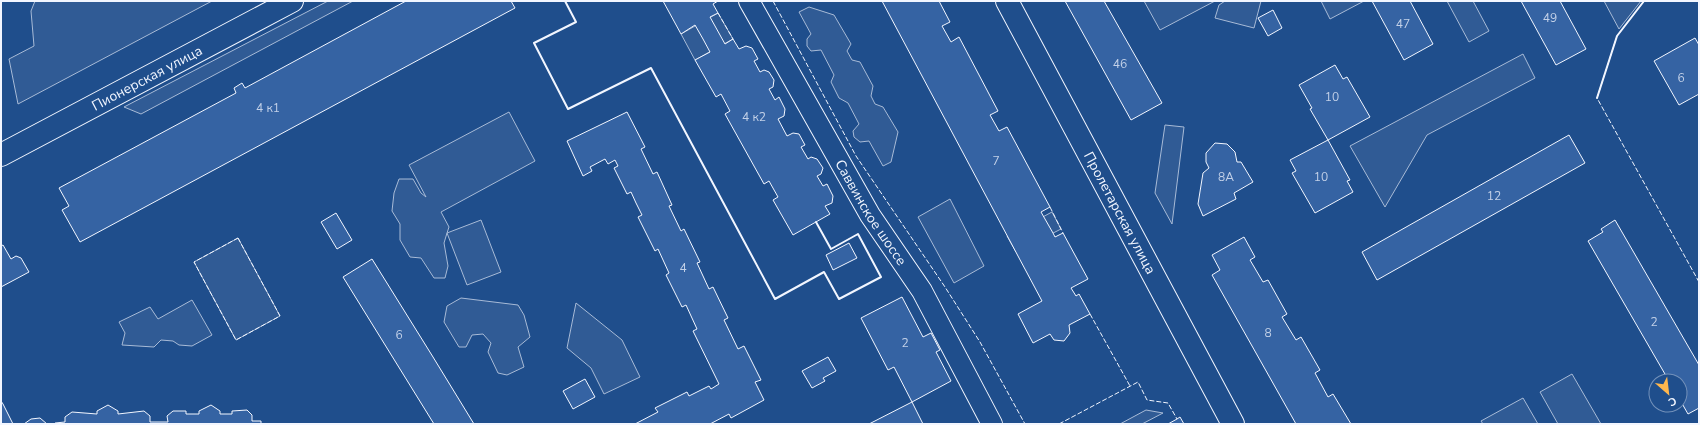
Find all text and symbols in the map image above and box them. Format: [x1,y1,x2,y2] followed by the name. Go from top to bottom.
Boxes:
[1543,10,1557,26] house number: 49
[1396,16,1410,32] house number: 47
[88,41,205,115] street label: Пионерская улица
[1113,56,1127,72] house number: 46
[1677,70,1685,86] house number: 6
[1325,89,1339,105] house number: 10
[256,100,280,116] house number: 4 к1
[742,109,766,125] house number: 4 к2
[1080,148,1161,277] street label: Пролетарская улица
[992,153,1000,169] house number: 7
[831,156,911,269] street label: Саввинское шоссе
[1218,169,1234,185] house number: 8А
[1314,169,1328,185] house number: 10
[1487,188,1501,204] house number: 12
[679,260,687,276] house number: 4
[1650,314,1658,330] house number: 2
[1264,325,1272,341] house number: 8
[395,327,403,343] house number: 6
[901,335,909,351] house number: 2
[1648,373,1688,413] north arrow
[1665,393,1679,410] text: С

